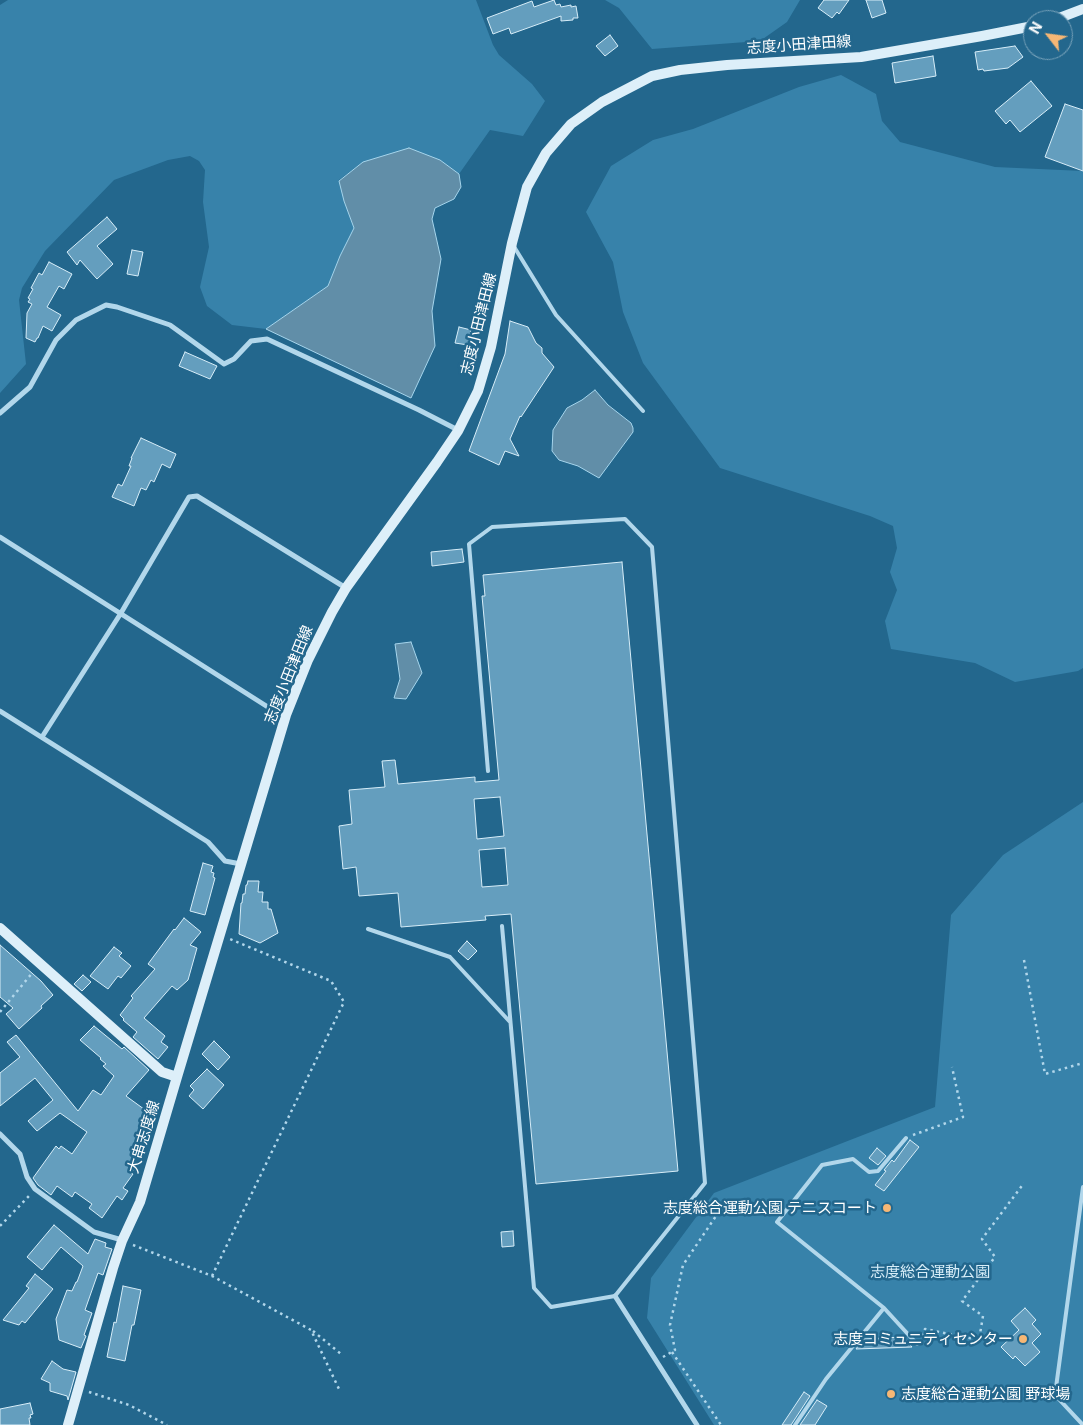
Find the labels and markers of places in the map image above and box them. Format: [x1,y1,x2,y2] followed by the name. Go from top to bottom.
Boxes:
[663,1199,877,1217] place label: 志度総合運動公園 テニスコート
[881,1202,893,1214] marker: 志度総合運動公園 テニスコート
[833,1330,1013,1348] place label: 志度コミュニティセンター
[1017,1333,1029,1345] marker: 志度コミュニティセンター
[901,1385,1070,1403] place label: 志度総合運動公園 野球場
[885,1388,897,1400] marker: 志度総合運動公園 野球場

